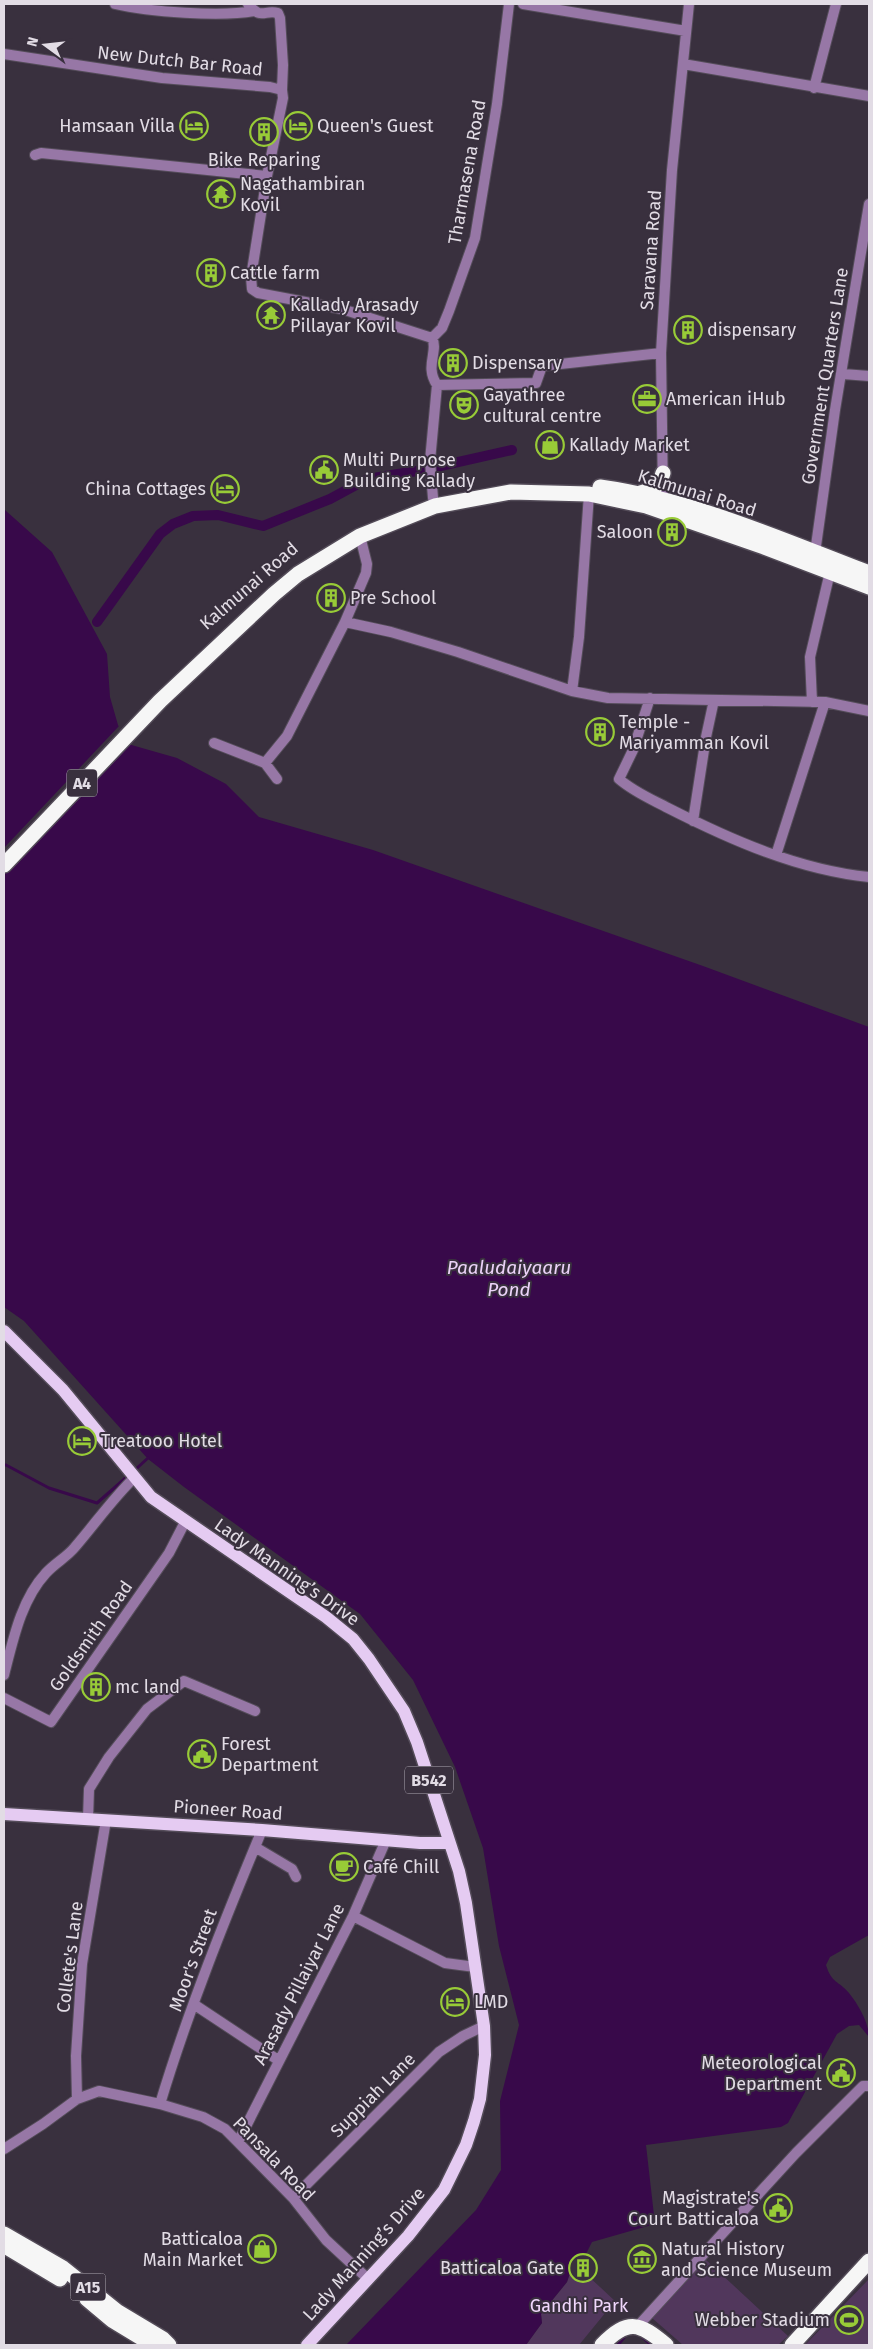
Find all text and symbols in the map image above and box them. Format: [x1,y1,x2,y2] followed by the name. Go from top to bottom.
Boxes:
[20,20,70,70] north arrow
[24,35,42,48] text: N
[96,41,264,81] street label: New Dutch Bar Road
[443,98,491,246] street label: Tharmasena Road
[179,111,209,141] hotel icon: Hamsaan Villa
[283,111,313,141] hotel icon: Queen's Guest
[59,115,175,137] place label: Hamsaan Villa
[317,115,434,137] place label: Queen's Guest
[249,117,279,147] building icon: Bike Reparing
[208,149,321,171] place label: Bike Reparing
[240,173,365,216] place label: Nagathambiran Kovil
[206,179,236,209] temple icon: Nagathambiran Kovil
[636,189,666,311] street label: Saravana Road
[196,258,226,288] building icon: Cattle farm
[230,262,320,284] place label: Cattle farm
[797,266,853,486] street label: Government Quarters Lane
[290,294,419,337] place label: Kallady Arasady Pillayar Kovil
[256,300,286,330] temple icon: Kallady Arasady Pillayar Kovil
[673,315,703,345] building icon: dispensary
[707,319,796,341] place label: dispensary
[438,348,468,378] building icon: Dispensary
[472,352,562,374] place label: Dispensary
[483,384,601,427] place label: Gayathree cultural centre
[632,384,662,414] office icon: American iHub
[666,388,786,410] place label: American iHub
[449,390,479,420] theatre icon: Gayathree cultural centre
[535,430,565,460] shop icon: Kallady Market
[569,434,690,456] place label: Kallady Market
[343,449,475,492] place label: Multi Purpose Building Kallady
[309,455,339,485] public building icon: Multi Purpose Building Kallady
[635,465,759,521] street label: Kalmunai Road
[210,474,240,504] hotel icon: China Cottages
[85,478,206,500] place label: China Cottages
[657,517,687,547] building icon: Saloon
[597,521,653,543] place label: Saloon
[195,537,303,635] street label: Kalmunai Road
[316,583,346,613] building icon: Pre School
[350,587,436,609] place label: Pre School
[619,711,769,754] place label: Temple - Mariyamman Kovil
[585,717,615,747] building icon: Temple - Mariyamman Kovil
[67,770,97,796] road number: A4
[447,1256,571,1301] water label: Paaludaiyaaru Pond
[67,1426,97,1456] hotel icon: Treatooo Hotel
[101,1430,222,1452] place label: Treatooo Hotel
[210,1514,364,1630] street label: Lady Manning’s Drive
[45,1576,137,1696] street label: Goldsmith Road
[81,1672,111,1702] building icon: mc land
[115,1676,180,1698] place label: mc land
[221,1733,319,1776] place label: Forest Department
[187,1739,217,1769] public building icon: Forest Department
[405,1766,453,1794] road number: B542
[173,1795,283,1825] street label: Pioneer Road
[329,1852,359,1882] cafe icon: Café Chill
[363,1856,439,1878] place label: Café Chill
[249,1899,349,2069] street label: Arasady Pillaiyar Lane
[52,1900,88,2014] street label: Collete's Lane
[164,1905,222,2014] street label: Moor's Street
[440,1987,470,2017] hotel icon: LMD
[474,1991,508,2013] place label: LMD
[326,2048,420,2142] street label: Suppiah Lane
[701,2052,822,2095] place label: Meteorological Department
[826,2058,856,2088] public building icon: Meteorological Department
[228,2112,320,2206] street label: Pansala Road
[298,2183,430,2325] street label: Lady Manning’s Drive
[628,2187,759,2230] place label: Magistrate's Court Batticaloa
[763,2193,793,2223] public building icon: Magistrate's Court Batticaloa
[143,2228,244,2271] place label: Batticaloa Main Market
[247,2234,277,2264] shop icon: Batticaloa Main Market
[661,2238,832,2281] place label: Natural History and Science Museum
[627,2244,657,2274] museum icon: Natural History and Science Museum
[568,2253,598,2283] building icon: Batticaloa Gate
[440,2257,564,2279] place label: Batticaloa Gate
[70,2274,106,2300] road number: A15
[530,2295,629,2317] park label: Gandhi Park
[834,2305,864,2335] sports icon: Webber Stadium
[695,2309,830,2331] place label: Webber Stadium

